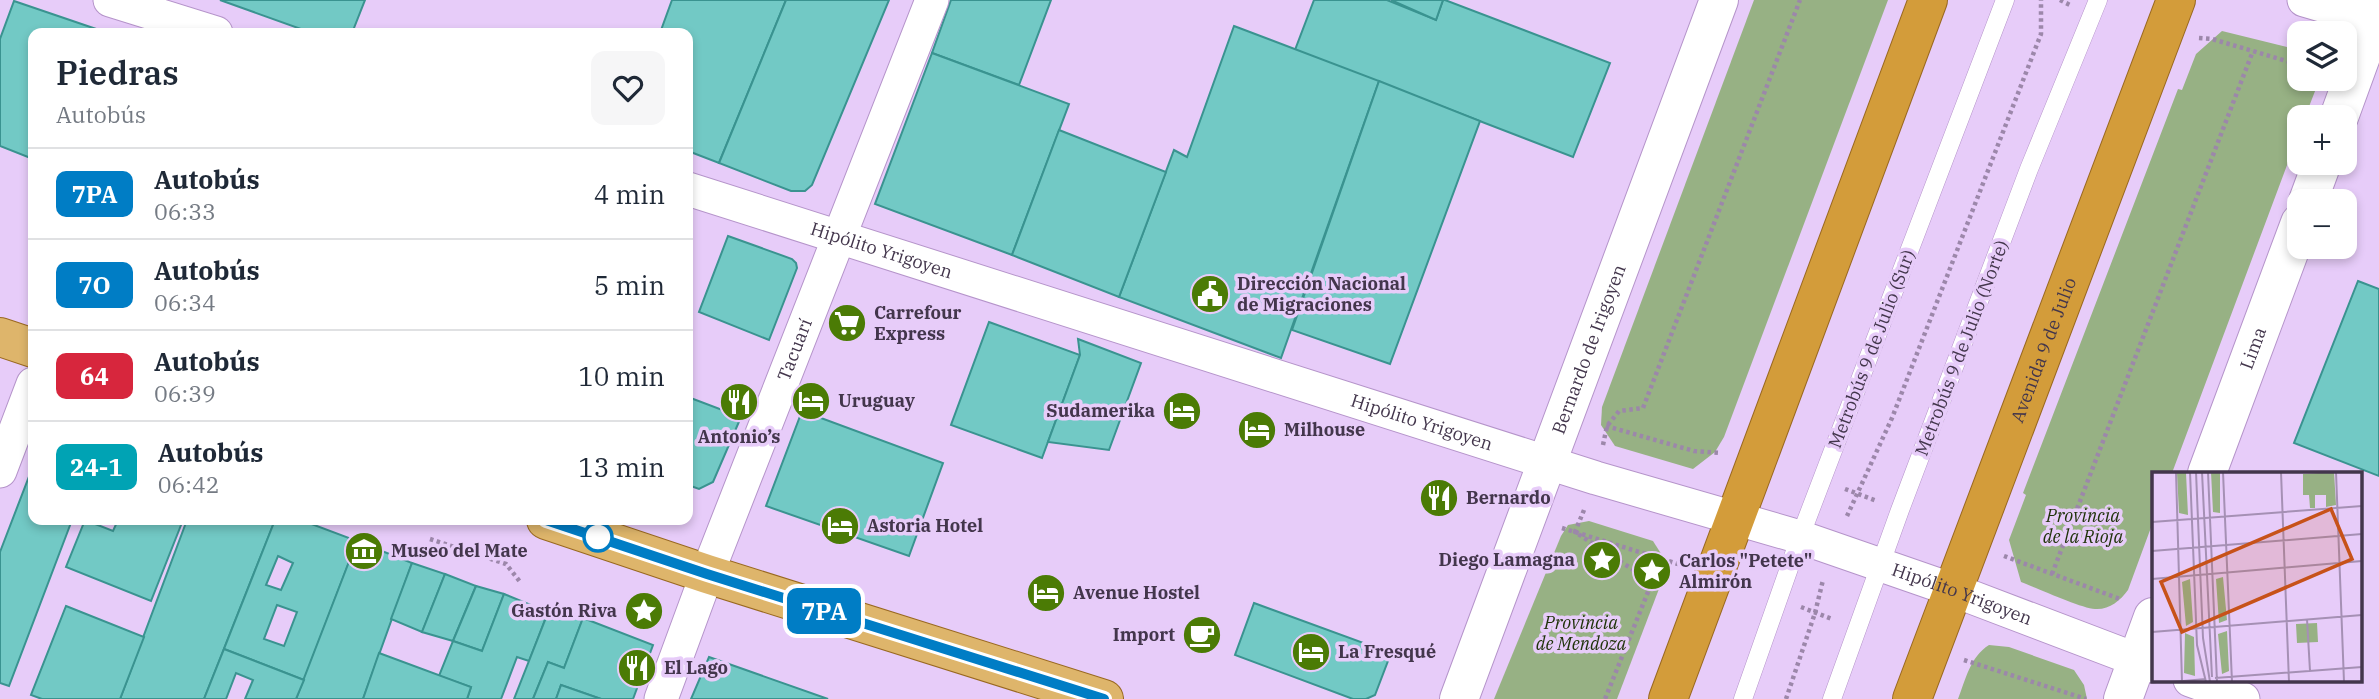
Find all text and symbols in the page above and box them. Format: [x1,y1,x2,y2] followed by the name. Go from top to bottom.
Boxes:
[2287,21,2357,259] map controls
[2287,21,2357,91] button: layers
[56,51,179,94] text: Piedras
[591,51,665,125] button: heart
[56,99,146,129] text: Autobús
[2287,105,2357,175] button: +
[154,162,260,196] text: Autobús
[594,177,665,211] text: 4 min
[71,178,118,210] text: 7PA
[2287,189,2357,259] button: −
[154,196,216,226] text: 06:33
[808,217,955,283] street label: Hipólito Yrigoyen
[1910,237,2013,459] street label: Metrobús 9 de Julio (Norte)
[1823,246,1920,451] street label: Metrobús 9 de Julio (Sur)
[154,253,260,287] text: Autobús
[1547,261,1631,437] street label: Bernardo de Irigoyen
[594,268,665,302] text: 5 min
[78,269,111,301] text: 7O
[1237,272,1406,316] place label: Dirección Nacional de Migraciones
[1189,273,1231,315] public building icon: Dirección Nacional de Migraciones
[2005,274,2081,426] street label: Avenida 9 de Julio
[154,287,216,317] text: 06:34
[874,301,962,345] place label: Carrefour Express
[826,302,868,344] supermarket icon: Carrefour Express
[772,315,817,384] street label: Tacuarí
[2235,324,2271,373] street label: Lima
[154,344,260,378] text: Autobús
[578,359,665,393] text: 10 min
[80,360,109,392] text: 64
[154,378,216,408] text: 06:39
[790,380,832,422] hotel icon: Uruguay
[718,381,760,423] restaurant icon: Antonio’s
[838,389,916,412] place label: Uruguay
[1348,389,1496,455] street label: Hipólito Yrigoyen
[1161,390,1203,432] hotel icon: Sudamerika
[1046,399,1155,422] place label: Sudamerika
[1236,409,1278,451] hotel icon: Milhouse
[1284,418,1365,441] place label: Milhouse
[698,425,780,448] place label: Antonio’s
[158,435,263,469] text: Autobús
[578,450,665,484] text: 13 min
[70,451,123,483] text: 24-1
[158,469,220,499] text: 06:42
[2152,472,2362,682] inset map
[1418,477,1460,519] restaurant icon: Bernardo
[1466,486,1551,509] place label: Bernardo
[2043,504,2123,548] park label: Provincia de la Rioja
[819,505,861,547] hotel icon: Astoria Hotel
[867,514,983,537] place label: Astoria Hotel
[583,522,613,552] unlabelled marker
[343,530,385,572] museum icon: Museo del Mate
[391,539,528,562] place label: Museo del Mate
[1581,539,1623,581] place icon: Diego Lamagna
[1439,548,1575,571] place label: Diego Lamagna
[1679,549,1812,593] place label: Carlos "Petete" Almirón
[1631,550,1673,592] place icon: Carlos "Petete" Almirón
[1889,558,2035,630] street label: Hipólito Yrigoyen
[1025,572,1067,614] hotel icon: Avenue Hostel
[1073,581,1200,604] place label: Avenue Hostel
[784,588,864,634] line badge: 7PA
[623,590,665,632] place icon: Gastón Riva
[801,595,847,627] text: 7PA
[511,599,617,622] place label: Gastón Riva
[1536,611,1627,655] park label: Provincia de Mendoza
[1181,614,1223,656] cafe icon: Import
[1113,623,1175,646] place label: Import
[1290,631,1332,673] hotel icon: La Fresqué
[1338,640,1436,663] place label: La Fresqué
[616,647,658,689] restaurant icon: El Lago
[664,656,728,679] place label: El Lago

